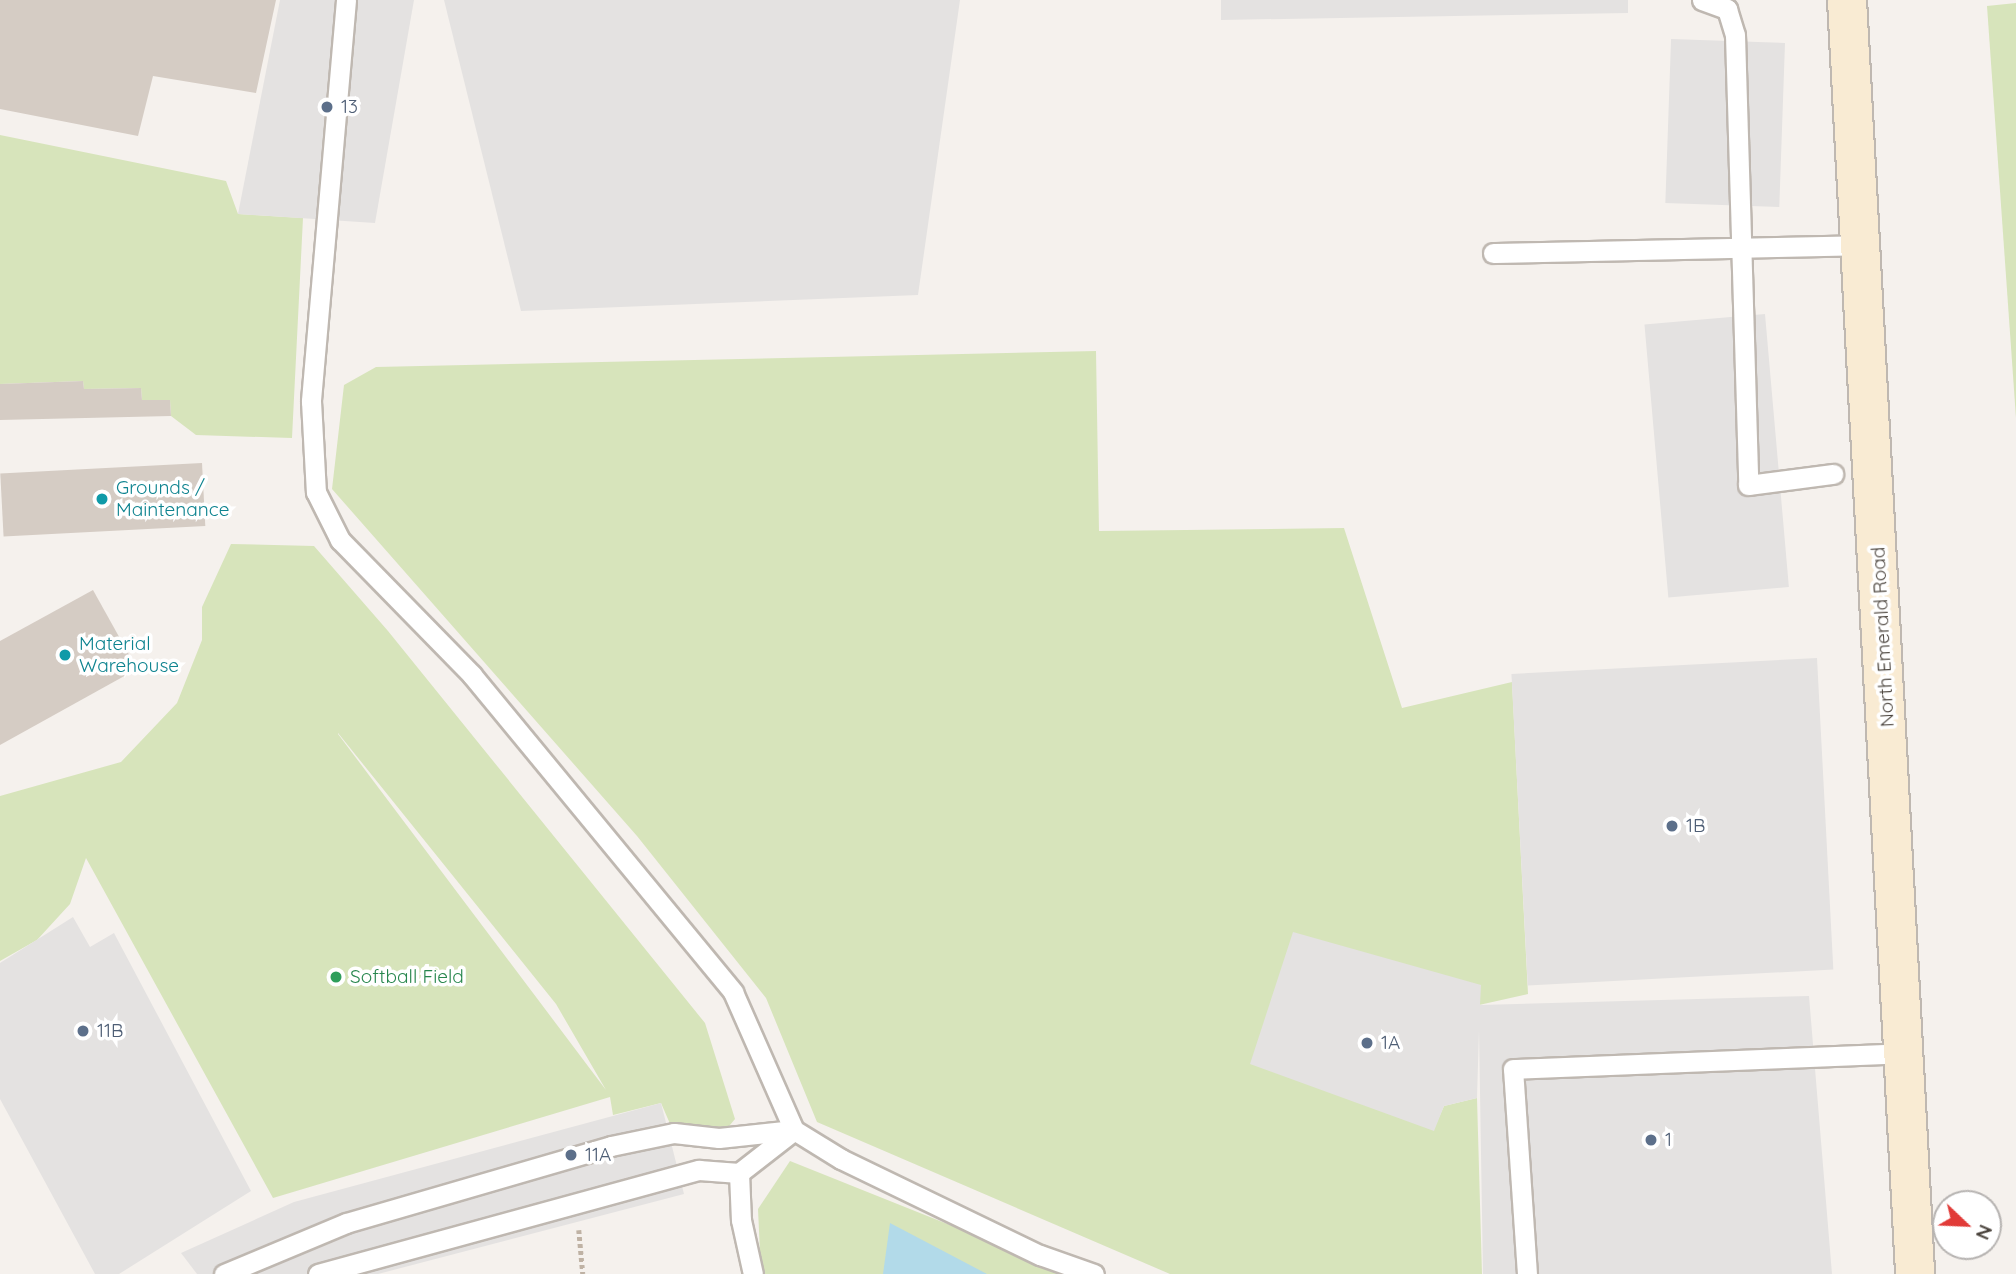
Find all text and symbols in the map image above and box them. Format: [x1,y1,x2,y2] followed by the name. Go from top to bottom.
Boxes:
[341,96,358,118] place label: 13
[319,99,335,115] marker: 13
[116,477,229,521] place label: Grounds / Maintenance
[94,491,110,507] marker: Grounds / Maintenance
[1867,546,1899,728] street label: North Emerald Road
[79,633,179,677] place label: Material Warehouse
[57,647,73,663] marker: Material Warehouse
[1686,815,1705,837] place label: 1B
[1664,818,1680,834] marker: 1B
[350,966,464,988] place label: Softball Field
[328,969,344,985] marker: Softball Field
[97,1020,123,1042] place label: 11B
[75,1023,91,1039] marker: 11B
[1381,1032,1400,1054] place label: 1A
[1359,1035,1375,1051] marker: 1A
[1665,1129,1672,1151] place label: 1
[1643,1132,1659,1148] marker: 1
[585,1144,611,1166] place label: 11A
[563,1147,579,1163] marker: 11A
[1932,1190,2002,1260] north arrow
[1971,1221,1998,1244] text: N

